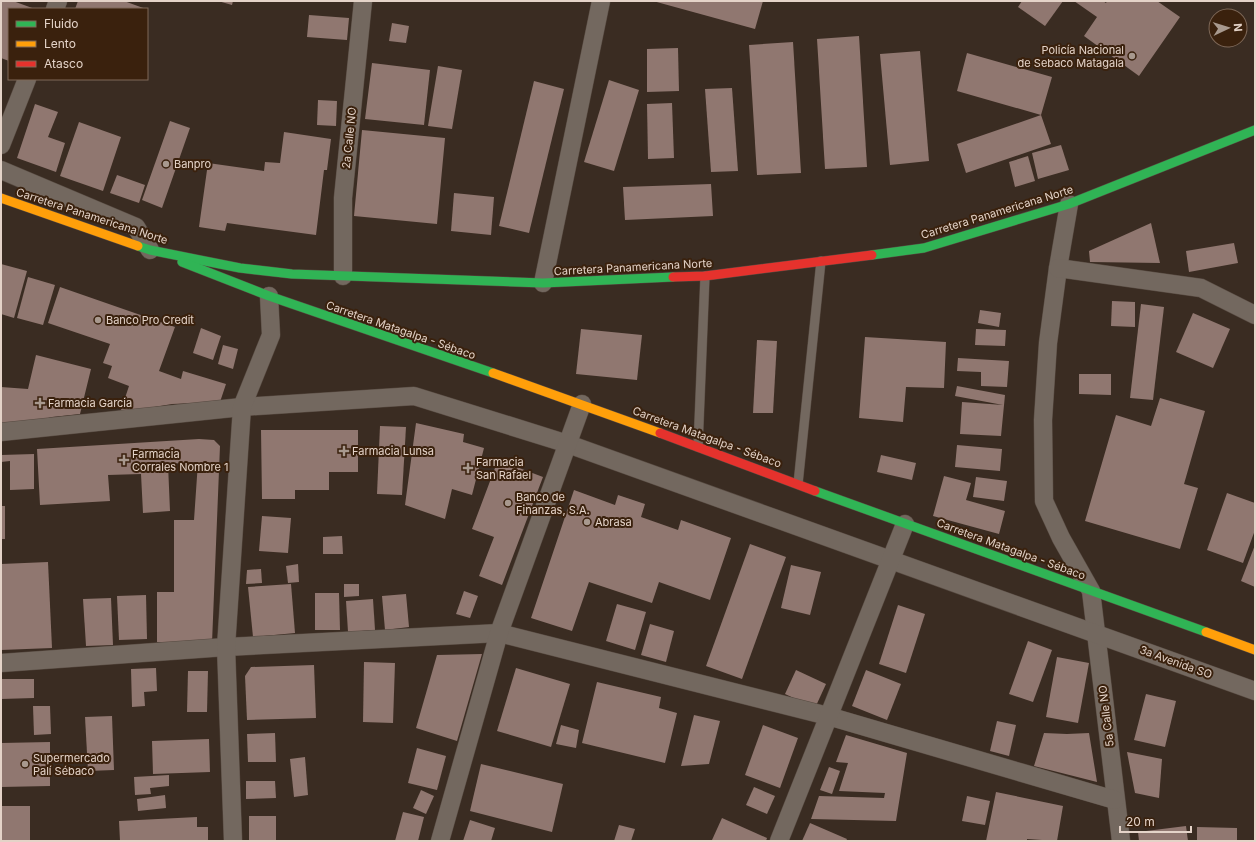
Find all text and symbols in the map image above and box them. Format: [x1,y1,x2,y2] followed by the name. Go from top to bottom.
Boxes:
[8,8,148,80] legend
[1208,8,1248,48] north arrow
[44,16,79,31] text: Fluido
[1231,23,1245,32] text: N
[44,36,76,51] text: Lento
[1018,43,1124,70] place label: Policía Nacional de Sebaco Matagala
[1127,51,1137,61] marker: Policía Nacional de Sebaco Matagala
[44,56,83,71] text: Atasco
[339,107,359,169] street label: 2a Calle NO
[174,157,212,171] place label: Banpro
[161,159,171,169] marker: Banpro
[919,182,1075,242] street label: Carretera Panamericana Norte
[14,185,170,247] street label: Carretera Panamericana Norte
[553,256,713,278] street label: Carretera Panamericana Norte
[324,298,478,362] street label: Carretera Matagalpa - Sébaco
[106,313,194,327] place label: Banco Pro Credit
[93,315,103,325] marker: Banco Pro Credit
[48,396,132,410] place label: Farmacia Garcia
[35,398,45,408] marker: Farmacia Garcia
[631,404,784,471] street label: Carretera Matagalpa - Sébaco
[352,444,434,458] place label: Farmacia Lunsa
[339,446,349,456] marker: Farmacia Lunsa
[132,447,228,474] place label: Farmacia Corrales Nombre 1
[119,455,129,465] marker: Farmacia Corrales Nombre 1
[476,455,531,482] place label: Farmacia San Rafael
[463,463,473,473] marker: Farmacia San Rafael
[516,490,590,517] place label: Banco de Finanzas, S.A.
[503,498,513,508] marker: Banco de Finanzas, S.A.
[595,515,632,529] place label: Abrasa
[935,516,1088,583] street label: Carretera Matagalpa - Sébaco
[582,517,592,527] marker: Abrasa
[1138,642,1214,682] street label: 3a Avenida SO
[1095,685,1117,747] street label: 5a Calle NO
[33,751,110,778] place label: Supermercado Palí Sébaco
[20,759,30,769] marker: Supermercado Palí Sébaco
[1120,808,1191,834] scale bar
[1126,814,1155,829] text: 20 m

